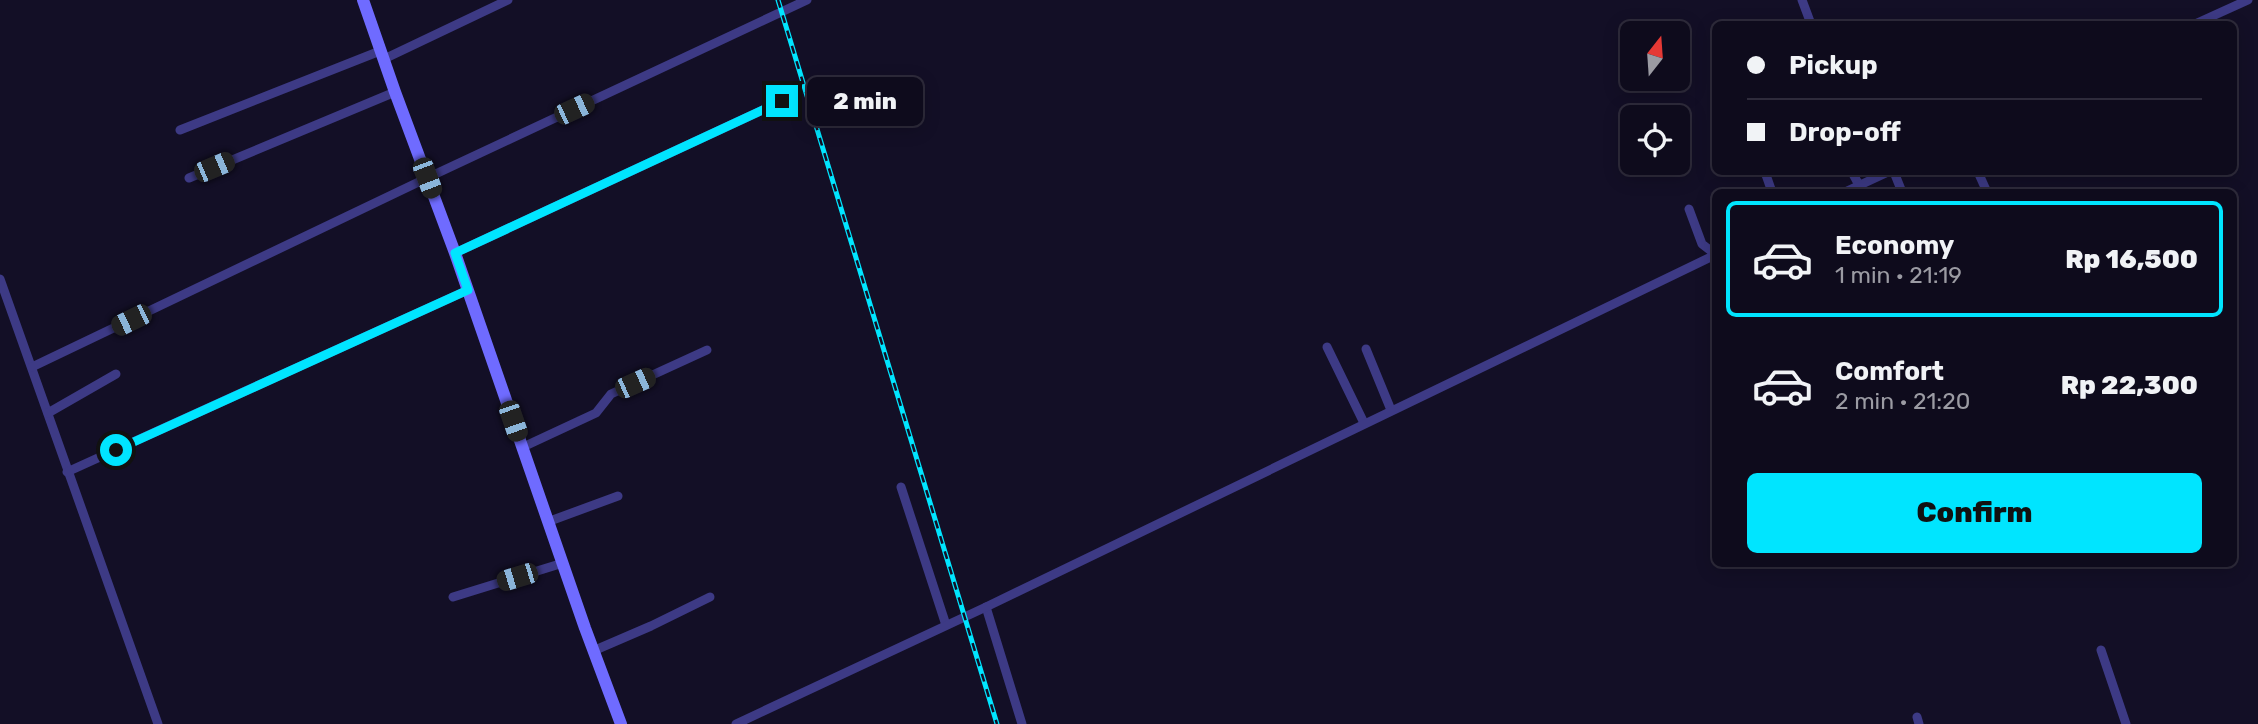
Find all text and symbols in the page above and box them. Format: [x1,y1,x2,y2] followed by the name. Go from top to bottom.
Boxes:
[1620,21,1690,91] north arrow
[1620,21,1690,175] map controls
[1789,50,1878,81] text: Pickup
[806,76,922,126] callout: 2 min
[766,85,798,117] route end
[833,87,897,115] text: 2 min
[551,91,598,127] car
[1620,105,1690,175] button: locate
[1789,117,1901,148] text: Drop-off
[191,149,238,185] car
[410,155,445,201] car
[1751,228,1814,291] icon: car
[1835,230,1954,261] text: Economy
[2065,244,2198,275] text: Rp 16,500
[1835,261,1962,289] text: 1 min · 21:19
[108,301,155,339] car
[1751,354,1814,417] icon: car
[1835,356,1944,387] text: Comfort
[612,365,659,401] car
[2061,370,2198,401] text: Rp 22,300
[1835,387,1970,415] text: 2 min · 21:20
[497,398,530,444] car
[100,434,132,466] route start
[1747,473,2202,553] button: Confirm
[494,561,541,593] car

